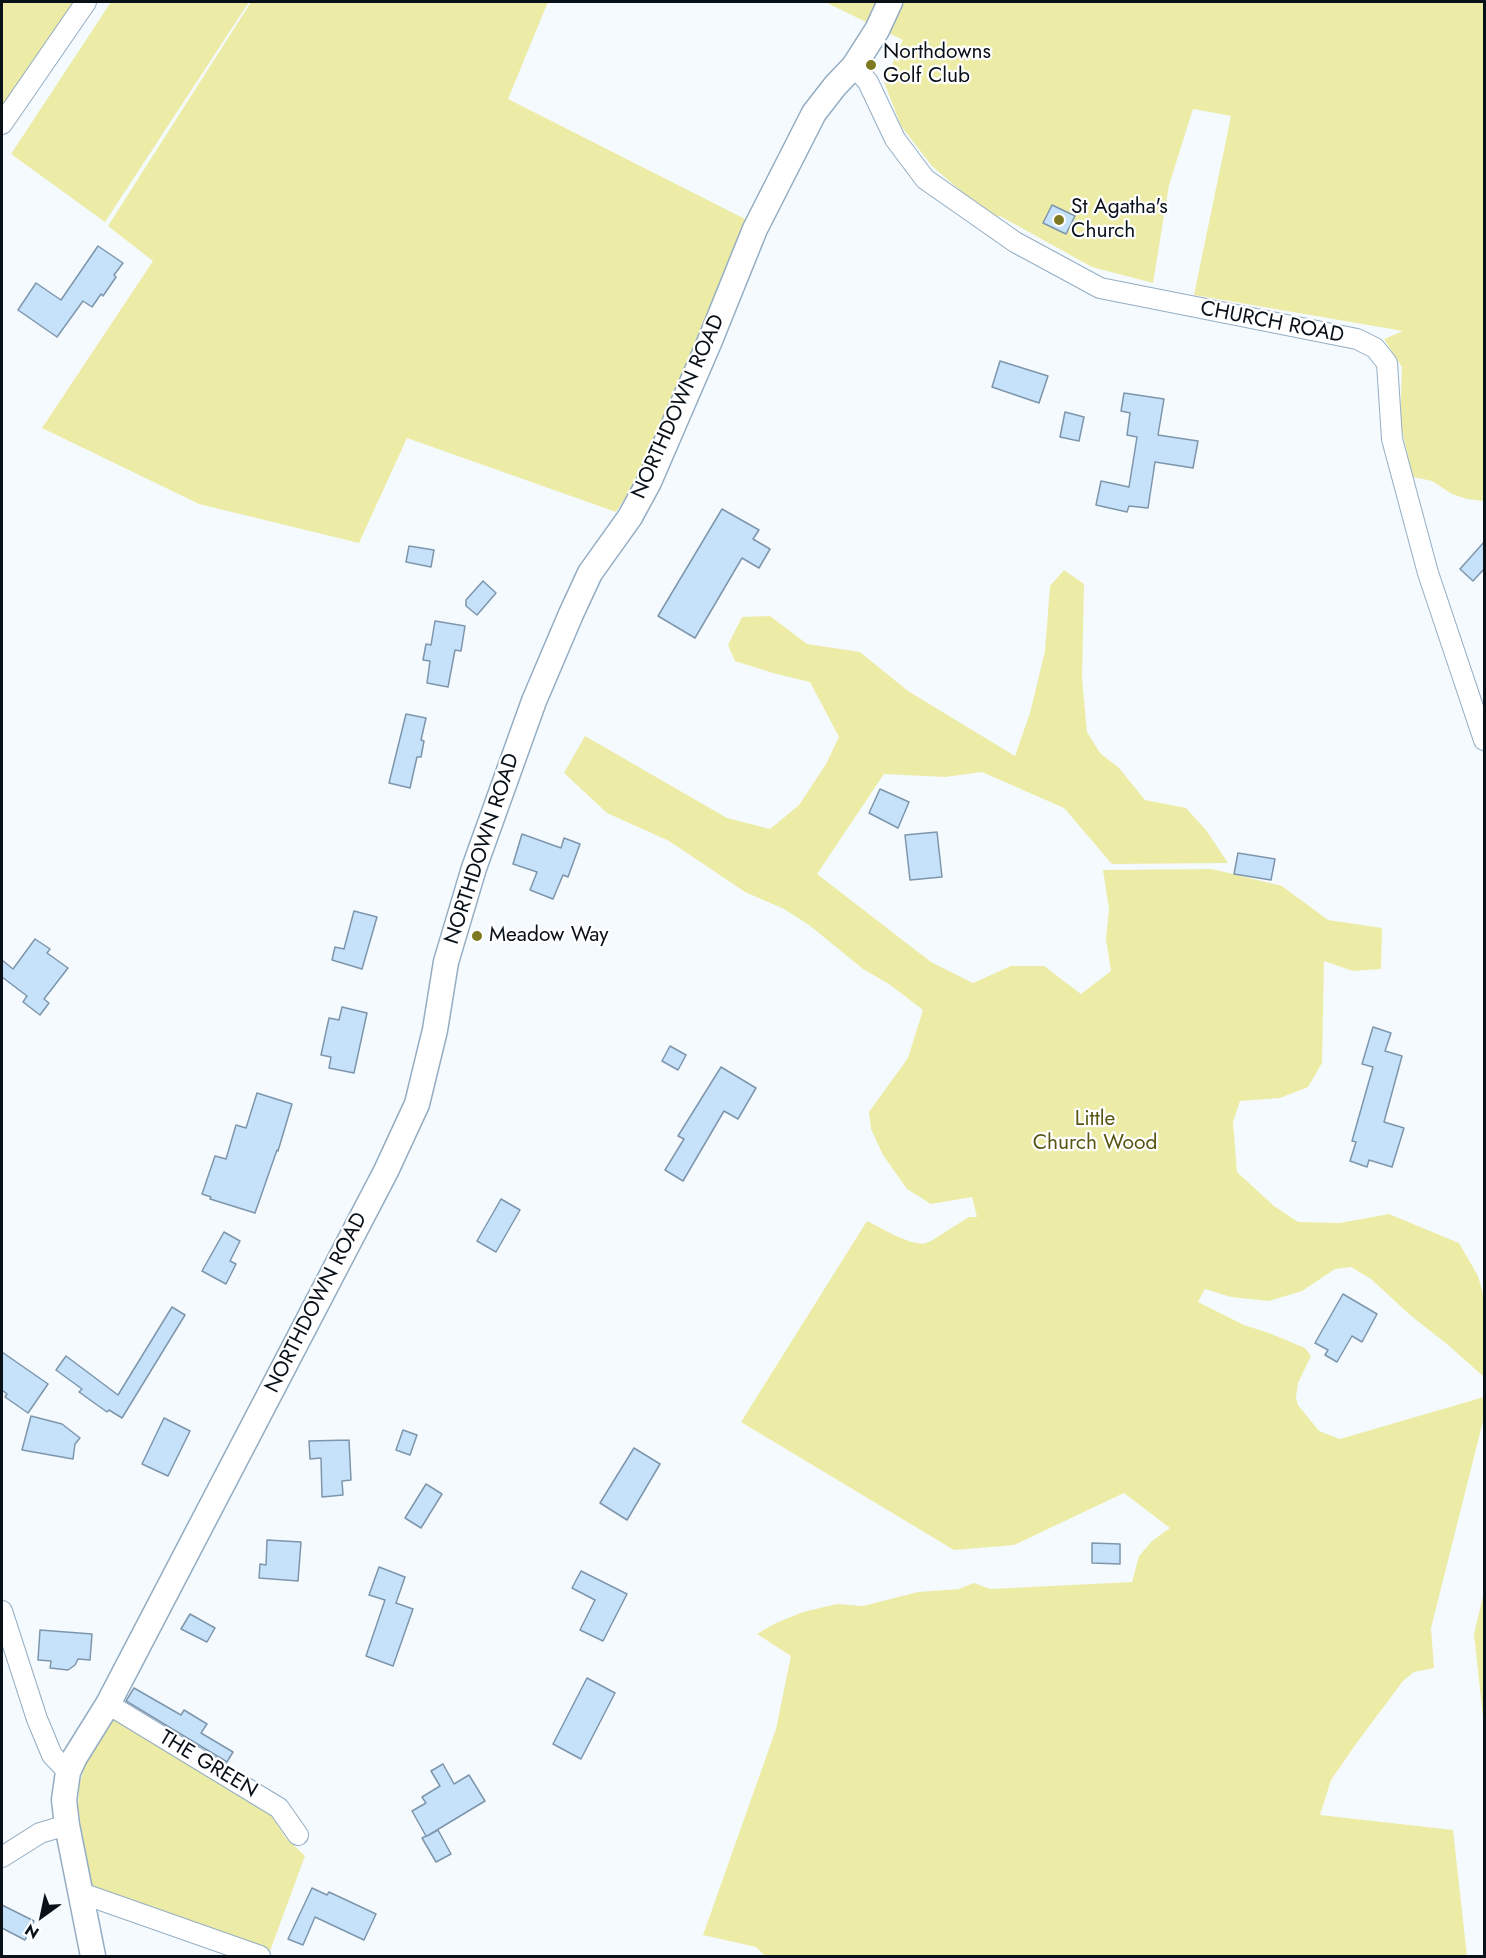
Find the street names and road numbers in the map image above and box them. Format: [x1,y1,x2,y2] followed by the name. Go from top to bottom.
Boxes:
[1198,297,1346,349] street label: CHURCH ROAD
[627,311,731,503] street label: NORTHDOWN ROAD
[440,751,526,947] street label: NORTHDOWN ROAD
[261,1209,373,1397] street label: NORTHDOWN ROAD
[154,1726,262,1804] street label: THE GREEN

